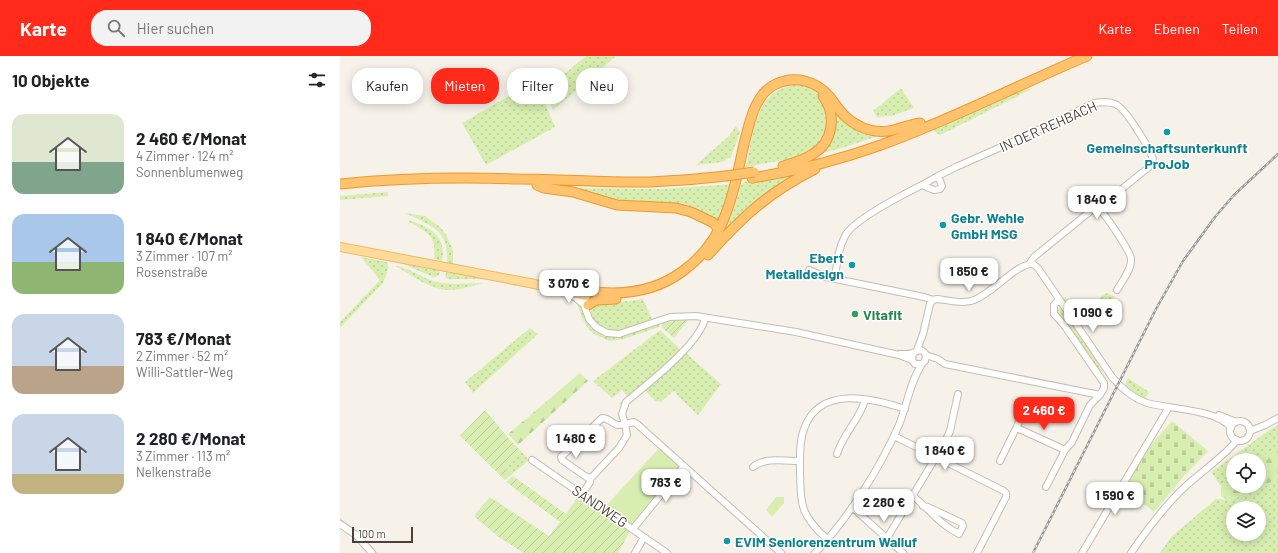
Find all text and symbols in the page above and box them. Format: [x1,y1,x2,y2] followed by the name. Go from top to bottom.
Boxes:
[91,10,371,46] search box
[20,17,67,40] text: Karte
[105,17,127,39] icon: search
[137,19,214,37] text: Hier suchen
[1098,20,1132,37] text: Karte
[1154,20,1200,37] text: Ebenen
[1222,20,1258,37] text: Teilen
[352,68,423,104] chip: Kaufen
[431,68,499,104] chip: Mieten
[507,68,568,104] chip: Filter
[576,68,628,104] chip: Neu
[306,69,328,91] icon: filters
[12,70,90,90] text: 10 Objekte
[997,97,1099,155] street label: IN DER REHBACH
[1162,127,1172,137] marker: Gemeinschaftsunterkunft ProJob
[136,128,246,148] text: 2 460 €/Monat
[44,130,92,178] icon: home
[1087,139,1247,172] place label: Gemeinschaftsunterkunft ProJob
[136,148,234,164] text: 4 Zimmer · 124 m²
[136,164,243,180] text: Sonnenblumenweg
[1060,186,1134,220] pin: 1 840 €
[1077,191,1117,207] text: 1 840 €
[951,209,1025,242] place label: Gebr. Wehle GmbH MSG
[938,220,948,230] marker: Gebr. Wehle GmbH MSG
[136,228,243,248] text: 1 840 €/Monat
[44,230,92,278] icon: home
[136,248,232,264] text: 3 Zimmer · 107 m²
[765,249,844,282] place label: Ebert Metalldesign
[932,258,1006,292] pin: 1 850 €
[847,260,857,270] marker: Ebert Metalldesign
[949,263,989,279] text: 1 850 €
[136,264,208,280] text: Rosenstraße
[532,270,606,304] pin: 3 070 €
[548,275,590,291] text: 3 070 €
[1056,299,1130,333] pin: 1 090 €
[1073,304,1113,320] text: 1 090 €
[863,306,902,323] place label: Vitafit
[850,309,860,319] marker: Vitafit
[136,328,231,348] text: 783 €/Monat
[44,330,92,378] icon: home
[136,348,228,364] text: 2 Zimmer · 52 m²
[136,364,233,380] text: Willi-Sattler-Weg
[1007,397,1081,431] pin: 2 460 €
[1023,402,1065,418] text: 2 460 €
[539,425,613,459] pin: 1 480 €
[136,428,246,448] text: 2 280 €/Monat
[44,430,92,478] icon: home
[556,430,596,446] text: 1 480 €
[908,437,982,471] pin: 1 840 €
[925,442,965,458] text: 1 840 €
[136,448,230,464] text: 3 Zimmer · 113 m²
[1226,453,1266,541] map controls
[1226,453,1266,493] button: locate
[136,464,211,480] text: Nelkenstraße
[638,469,694,503] pin: 783 €
[650,474,682,490] text: 783 €
[569,481,631,531] street label: SANDWEG
[1078,482,1152,516] pin: 1 590 €
[1095,487,1135,503] text: 1 590 €
[847,489,921,523] pin: 2 280 €
[863,494,905,510] text: 2 280 €
[1226,501,1266,541] button: layers
[352,525,413,544] scale bar
[358,527,386,540] text: 100 m
[735,533,917,550] place label: EVIM Seniorenzentrum Walluf
[722,536,732,546] marker: EVIM Seniorenzentrum Walluf

